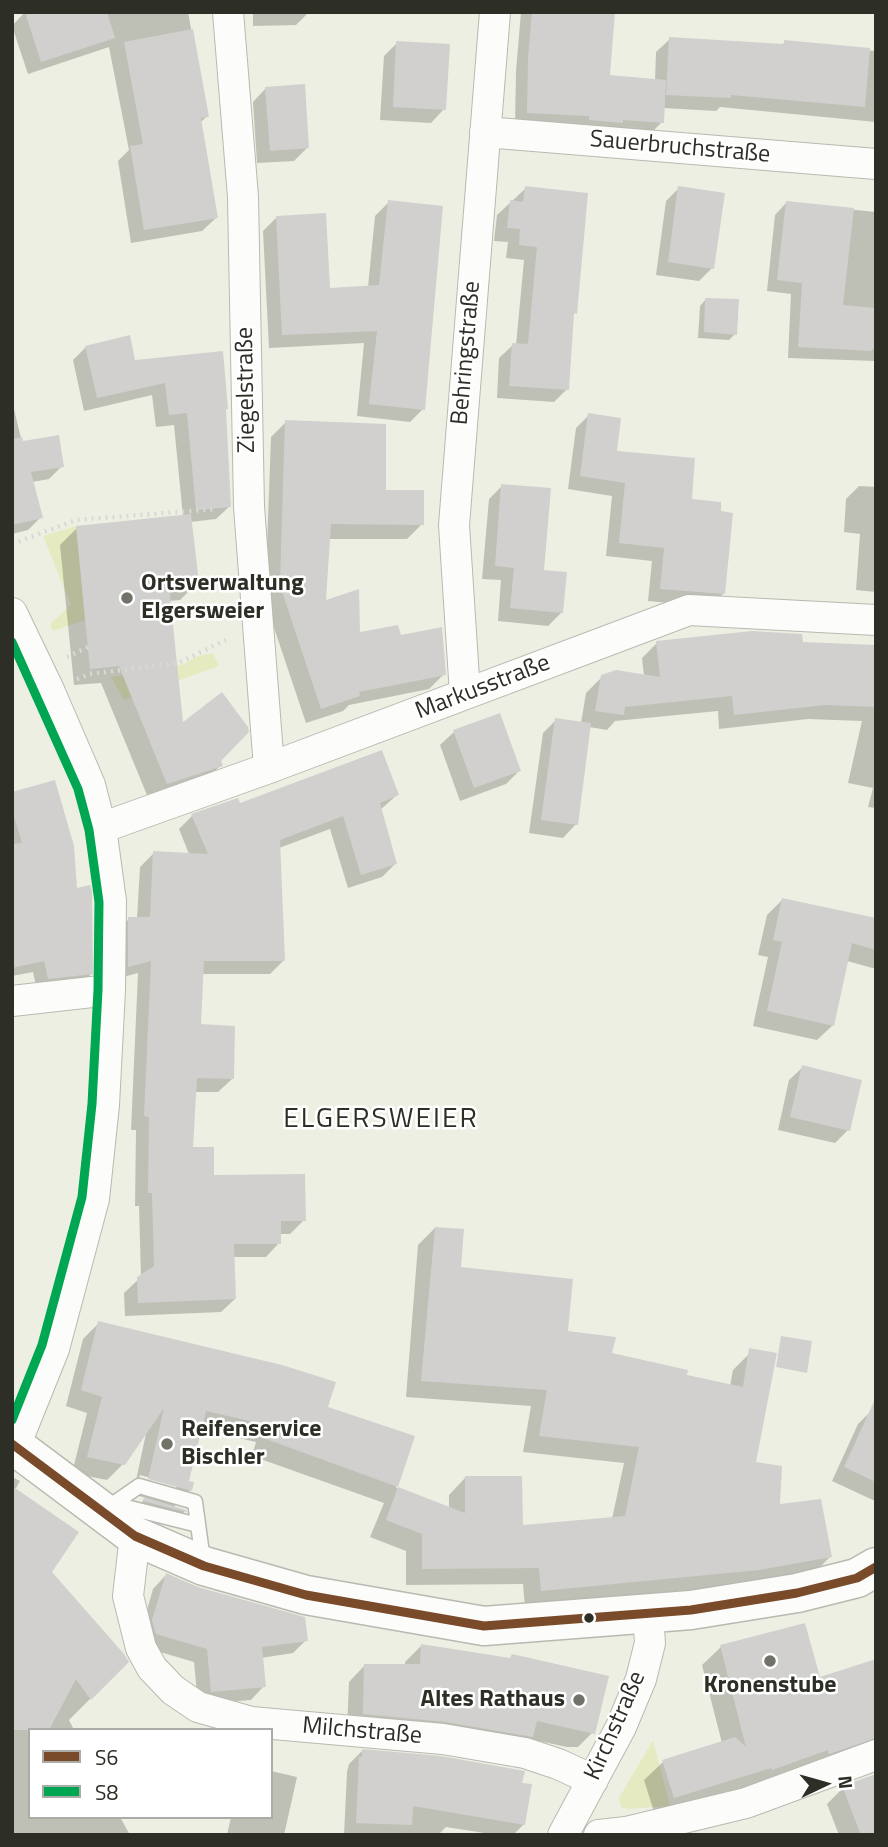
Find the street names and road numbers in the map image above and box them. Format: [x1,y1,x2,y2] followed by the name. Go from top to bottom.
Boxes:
[589,126,771,170] street label: Sauerbruchstraße
[446,280,488,426] street label: Behringstraße
[232,327,262,453] street label: Ziegelstraße
[412,649,554,727] street label: Markusstraße
[579,1667,653,1785] street label: Kirchstraße
[301,1712,423,1752] street label: Milchstraße

